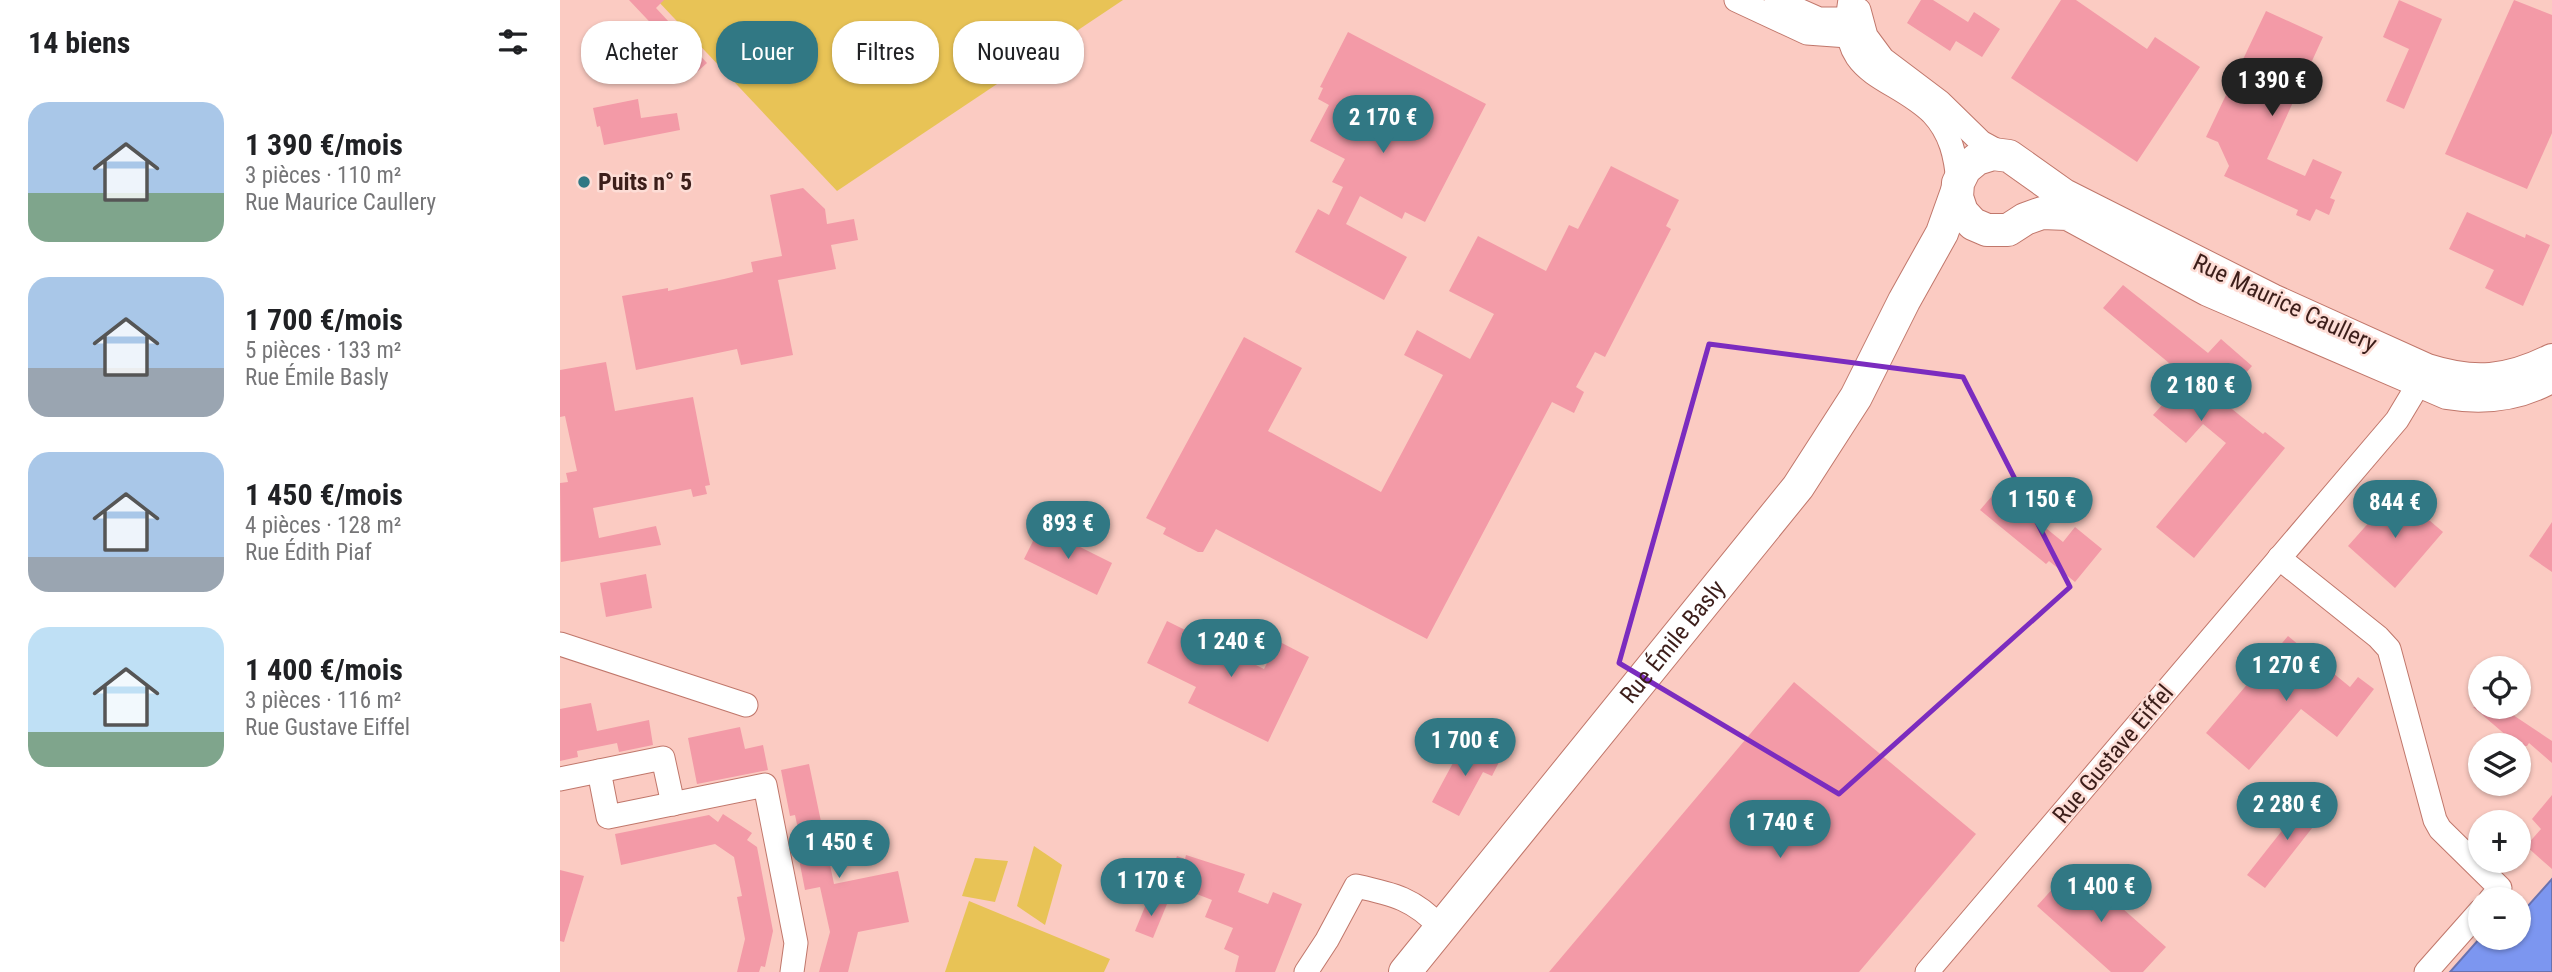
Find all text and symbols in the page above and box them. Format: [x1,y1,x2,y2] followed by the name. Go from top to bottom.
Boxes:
[581,21,702,84] chip: Acheter
[716,21,818,84] chip: Louer
[832,21,939,84] chip: Filtres
[953,21,1084,84] chip: Nouveau
[494,23,532,61] icon: filters
[28,25,130,60] text: 14 biens
[2207,58,2337,118] pin: 1 390 €
[2238,67,2306,94] text: 1 390 €
[1318,96,1448,155] pin: 2 170 €
[1349,104,1417,131] text: 2 170 €
[245,127,403,162] text: 1 390 €/mois
[84,130,168,214] icon: home
[245,162,401,189] text: 3 pièces · 110 m²
[598,168,692,196] place label: Puits n° 5
[576,174,592,190] marker: Puits n° 5
[245,189,436,216] text: Rue Maurice Caullery
[2189,248,2381,358] street label: Rue Maurice Caullery
[245,302,403,337] text: 1 700 €/mois
[84,305,168,389] icon: home
[245,337,401,364] text: 5 pièces · 133 m²
[245,364,389,391] text: Rue Émile Basly
[2136,364,2266,423] pin: 2 180 €
[2167,372,2235,399] text: 2 180 €
[245,477,403,512] text: 1 450 €/mois
[1977,477,2107,537] pin: 1 150 €
[84,480,168,564] icon: home
[2346,480,2444,540] pin: 844 €
[2008,486,2076,513] text: 1 150 €
[2369,489,2421,516] text: 844 €
[1019,502,1117,561] pin: 893 €
[1042,510,1094,537] text: 893 €
[245,512,401,539] text: 4 pièces · 128 m²
[245,539,372,566] text: Rue Édith Piaf
[1614,575,1731,709] street label: Rue Émile Basly
[1166,620,1296,679] pin: 1 240 €
[1197,628,1265,655] text: 1 240 €
[2221,644,2351,703] pin: 1 270 €
[245,652,403,687] text: 1 400 €/mois
[2252,652,2320,679] text: 1 270 €
[84,655,168,739] icon: home
[2468,656,2531,950] map controls
[2468,656,2531,719] button: locate
[2047,679,2179,829] street label: Rue Gustave Eiffel
[245,687,401,714] text: 3 pièces · 116 m²
[245,714,410,741] text: Rue Gustave Eiffel
[1400,718,1530,778] pin: 1 700 €
[1431,727,1499,754] text: 1 700 €
[2468,733,2531,796] button: layers
[2222,782,2352,842] pin: 2 280 €
[2253,791,2321,818] text: 2 280 €
[1715,800,1845,860] pin: 1 740 €
[1746,809,1814,836] text: 1 740 €
[2468,810,2531,873] button: +
[774,820,904,880] pin: 1 450 €
[805,829,873,856] text: 1 450 €
[1086,858,1216,918] pin: 1 170 €
[2036,864,2166,924] pin: 1 400 €
[1117,867,1185,894] text: 1 170 €
[2067,873,2135,900] text: 1 400 €
[2468,887,2531,950] button: −

